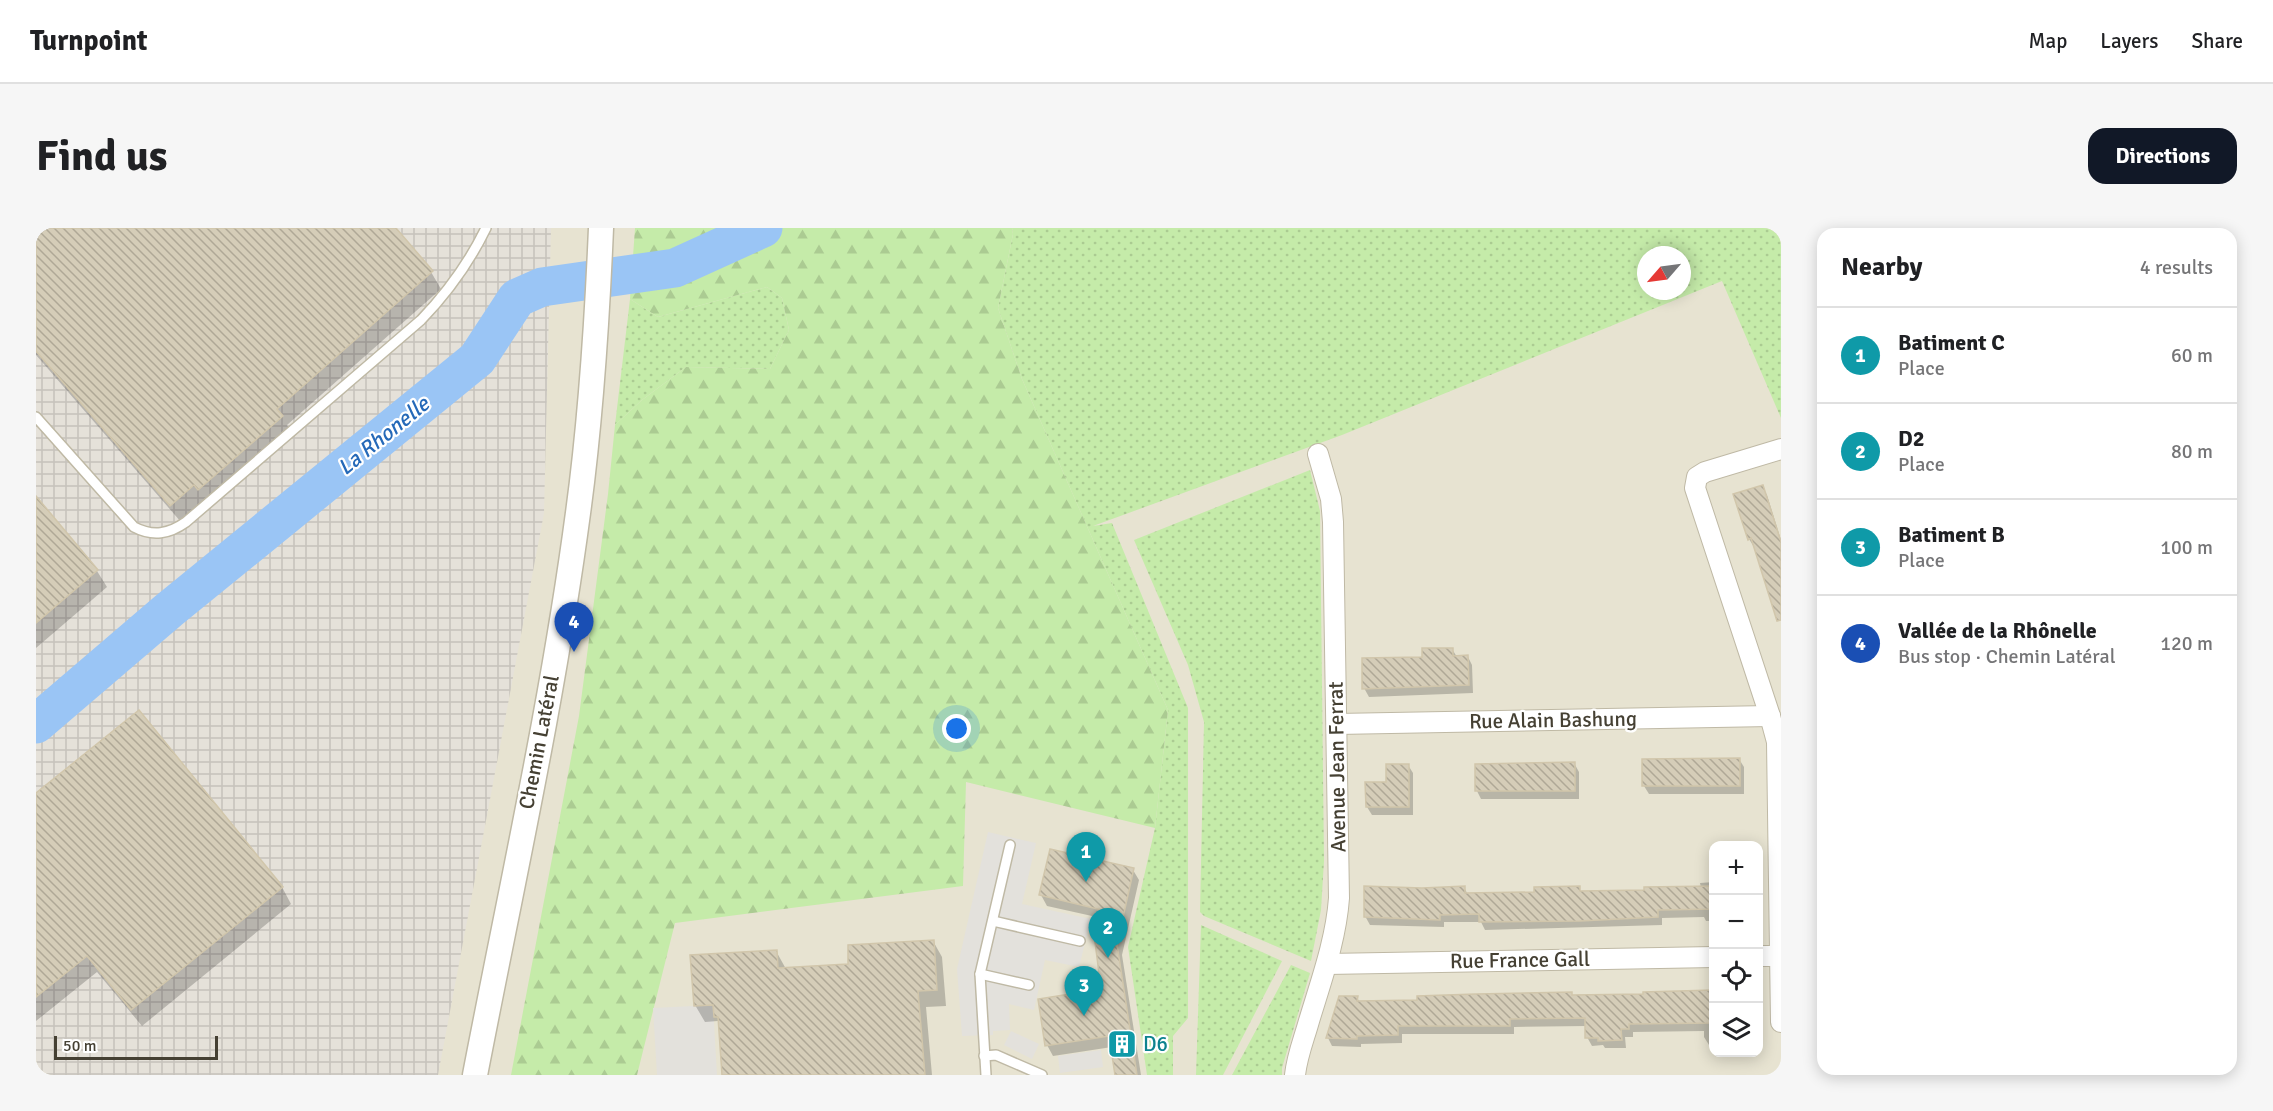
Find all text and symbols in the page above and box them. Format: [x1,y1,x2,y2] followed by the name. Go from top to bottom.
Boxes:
[30,24,147,58] text: Turnpoint
[2029,28,2067,54] text: Map
[2100,28,2158,54] text: Layers
[2191,28,2243,54] text: Share
[2088,128,2237,184] button: Directions
[36,131,167,182] text: Find us
[1637,246,1691,300] north arrow
[1841,251,1922,283] text: Nearby
[2140,255,2213,280] text: 4 results
[1898,329,2005,356] text: Batiment C
[1855,343,1866,368] text: 1
[2171,343,2213,368] text: 60 m
[1898,356,1945,381] text: Place
[332,390,435,481] water label: La Rhonelle
[1898,425,1925,452] text: D2
[1855,439,1866,464] text: 2
[2171,439,2213,464] text: 80 m
[1898,452,1945,477] text: Place
[1898,521,2005,548] text: Batiment B
[1855,535,1866,560] text: 3
[2160,535,2213,560] text: 100 m
[1898,548,1945,573] text: Place
[554,602,594,652] pin: 4
[1898,617,2097,644] text: Vallée de la Rhônelle
[1855,631,1866,656] text: 4
[2160,631,2213,656] text: 120 m
[1898,644,2116,669] text: Bus stop · Chemin Latéral
[513,673,565,811] street label: Chemin Latéral
[1323,681,1351,853] street label: Avenue Jean Ferrat
[1469,706,1637,734] street label: Rue Alain Bashung
[942,714,971,743] your location
[1066,832,1106,882] pin: 1
[1709,841,1763,1057] map controls
[1709,841,1763,895] button: +
[1709,895,1763,949] button: −
[1088,908,1128,958] pin: 2
[1450,946,1590,974] street label: Rue France Gall
[1709,949,1763,1003] button: locate
[1064,966,1104,1016] pin: 3
[1709,1003,1763,1057] button: layers
[1106,1028,1138,1060] building icon: D6
[1143,1031,1168,1057] place label: D6
[54,1033,218,1060] scale bar
[63,1036,97,1056] text: 50 m

